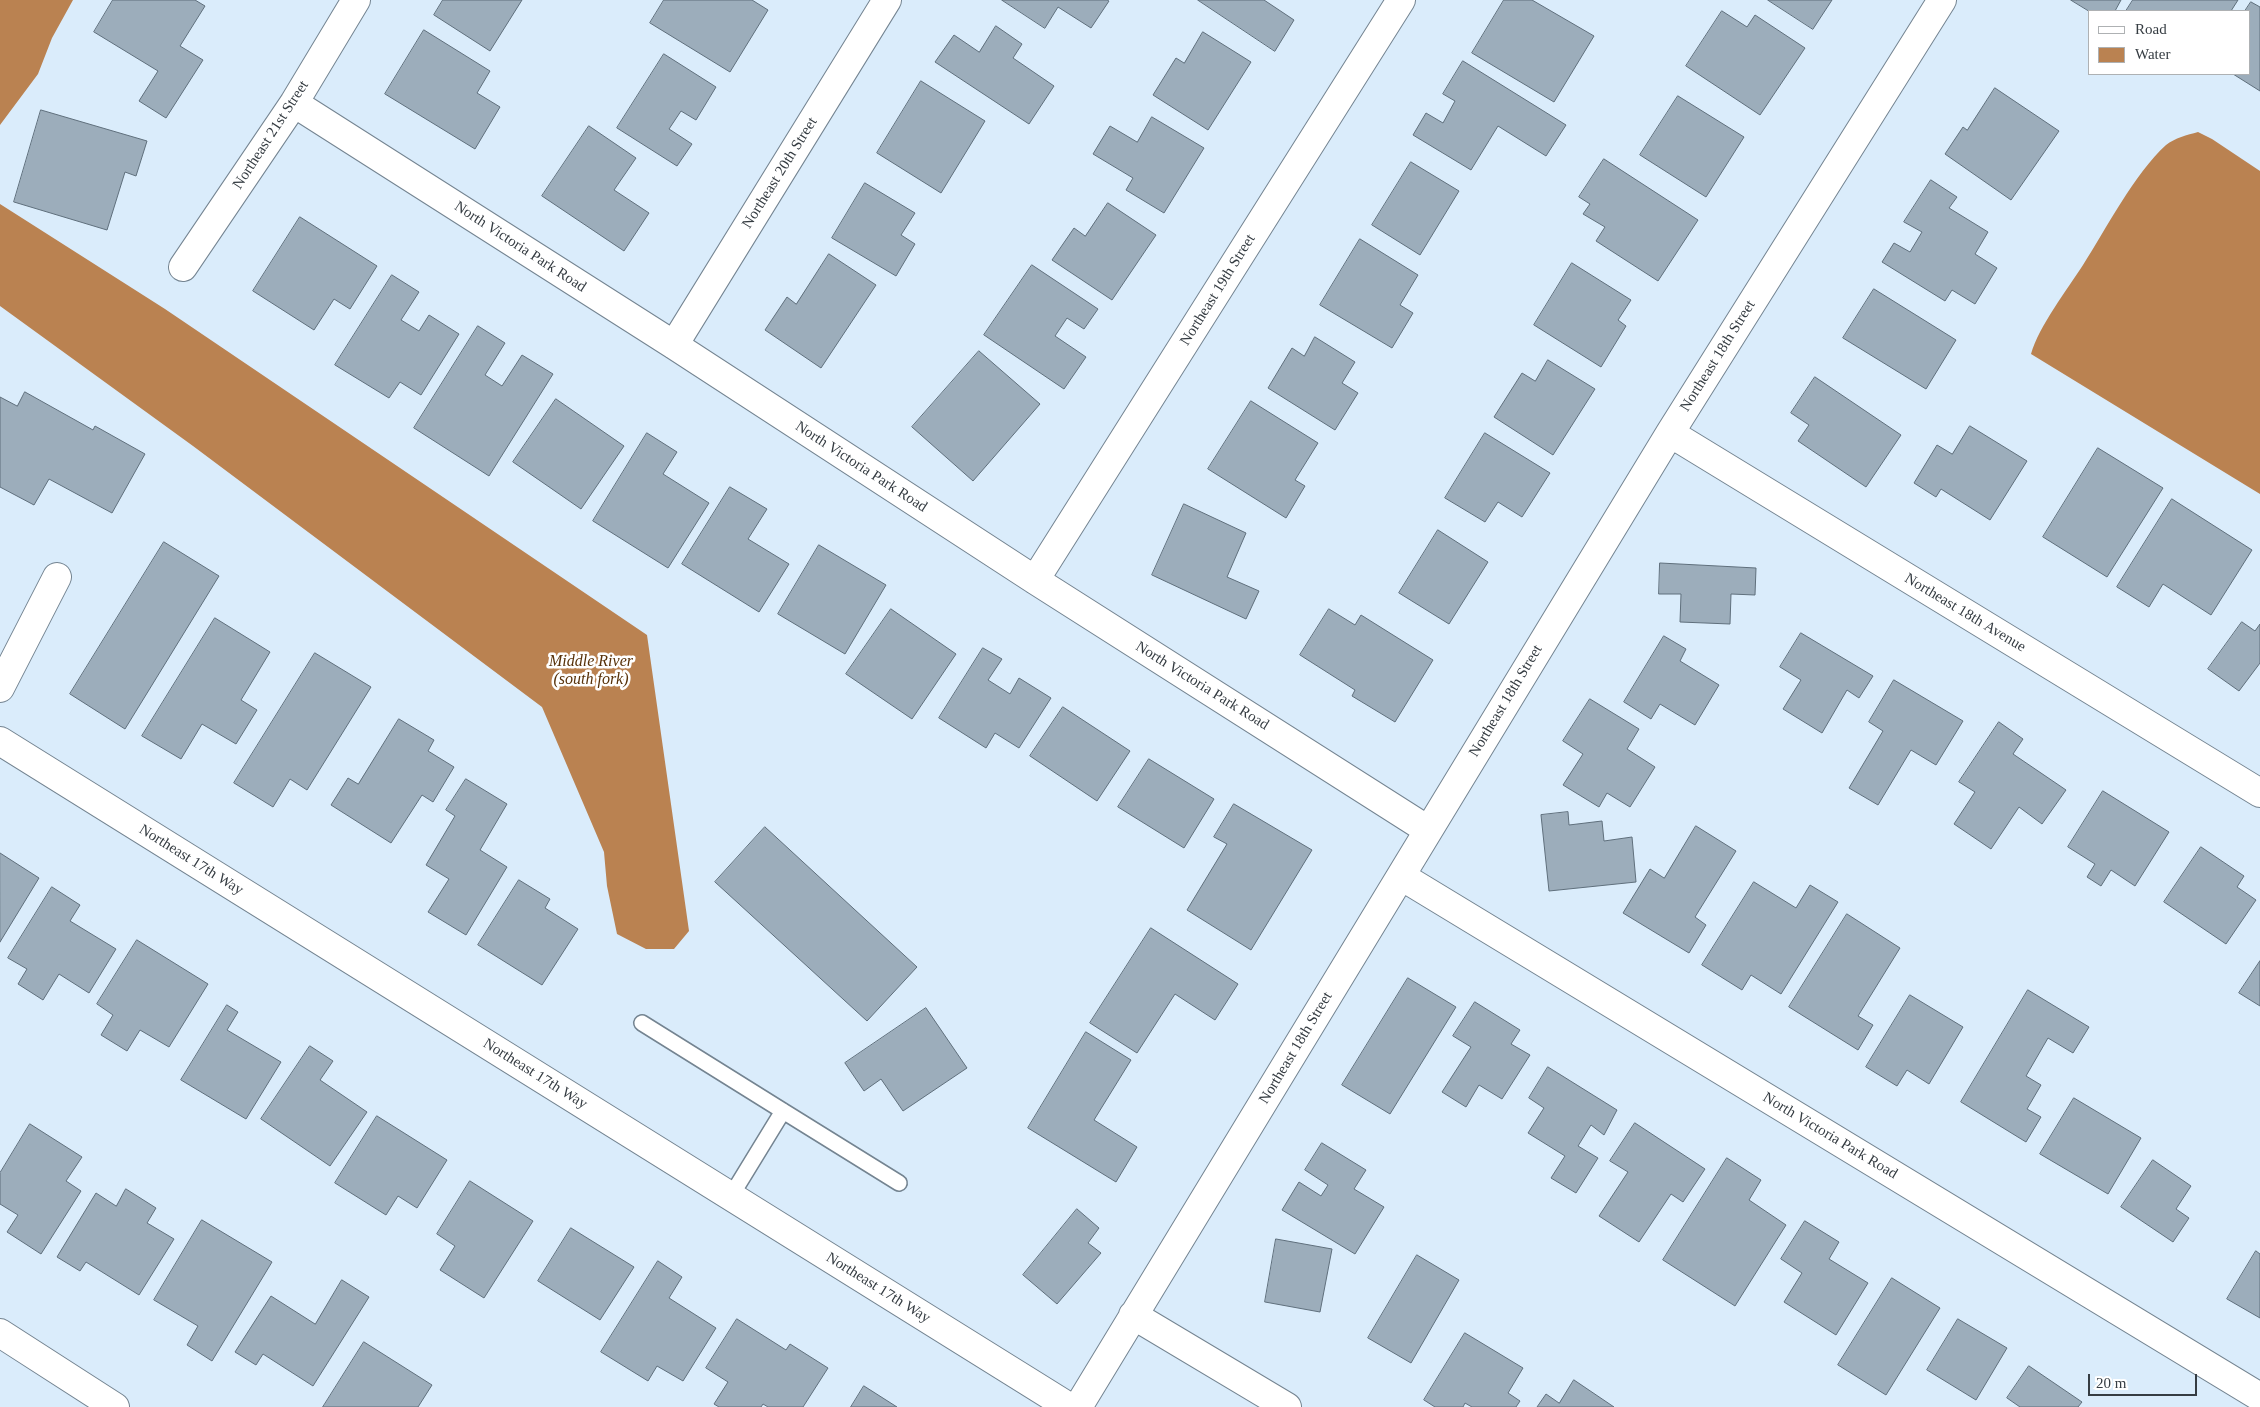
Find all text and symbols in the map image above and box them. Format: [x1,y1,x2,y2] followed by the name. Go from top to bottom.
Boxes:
[2088,10,2250,75] legend
[2135,21,2167,37] text: Road
[2135,46,2170,62] text: Water
[229,77,313,193] street label: Northeast 21st Street
[739,114,821,232] street label: Northeast 20th Street
[451,198,589,296] street label: North Victoria Park Road
[1177,231,1259,349] street label: Northeast 19th Street
[1677,297,1759,415] street label: Northeast 18th Street
[792,418,930,516] street label: North Victoria Park Road
[1901,570,2029,656] street label: Northeast 18th Avenue
[1132,638,1272,734] street label: North Victoria Park Road
[1465,642,1547,760] street label: Northeast 18th Street
[549,652,633,690] water label: Middle River (south fork)
[136,821,246,899] street label: Northeast 17th Way
[1255,989,1337,1107] street label: Northeast 18th Street
[480,1035,590,1113] street label: Northeast 17th Way
[1760,1089,1900,1183] street label: North Victoria Park Road
[823,1249,933,1327] street label: Northeast 17th Way
[2090,1364,2199,1396] scale bar
[2096,1375,2126,1391] text: 20 m

